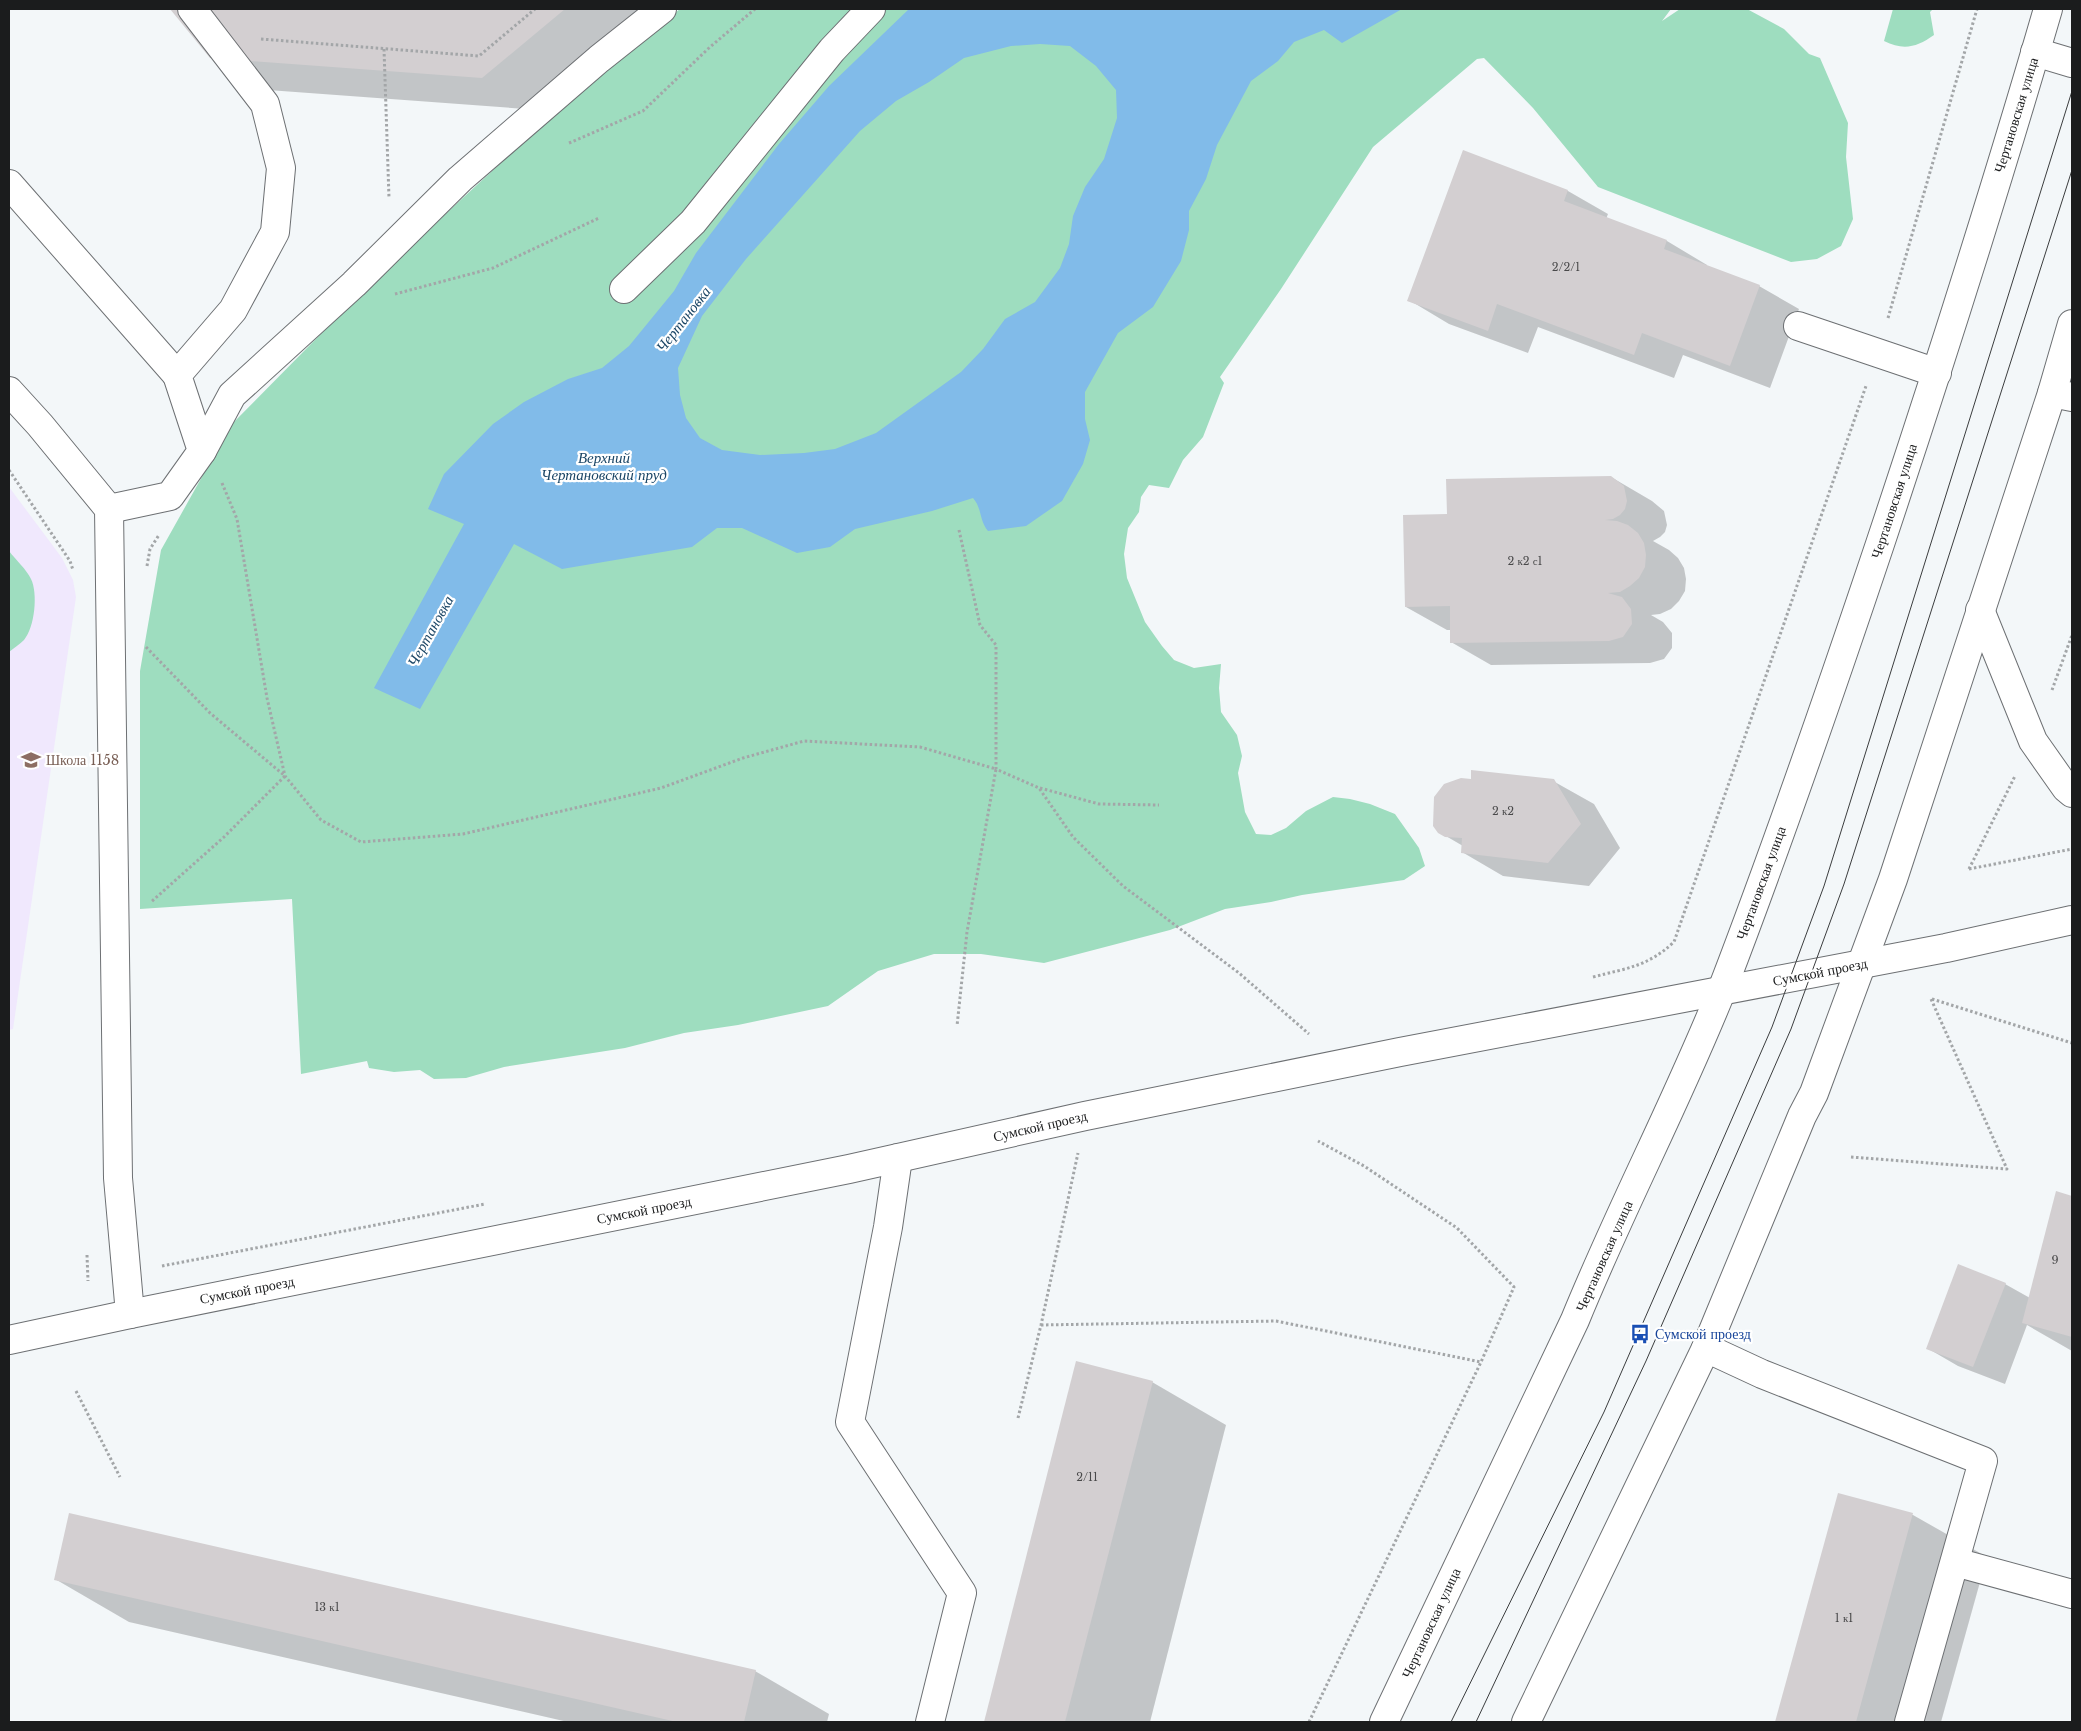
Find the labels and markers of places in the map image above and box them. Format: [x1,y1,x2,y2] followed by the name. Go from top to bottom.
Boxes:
[20,749,42,771] school or university icon: Школа 1158
[46,751,119,769] place label: Школа 1158
[1629,1323,1651,1345] bus stop icon: Сумской проезд
[1655,1325,1751,1343] place label: Сумской проезд

